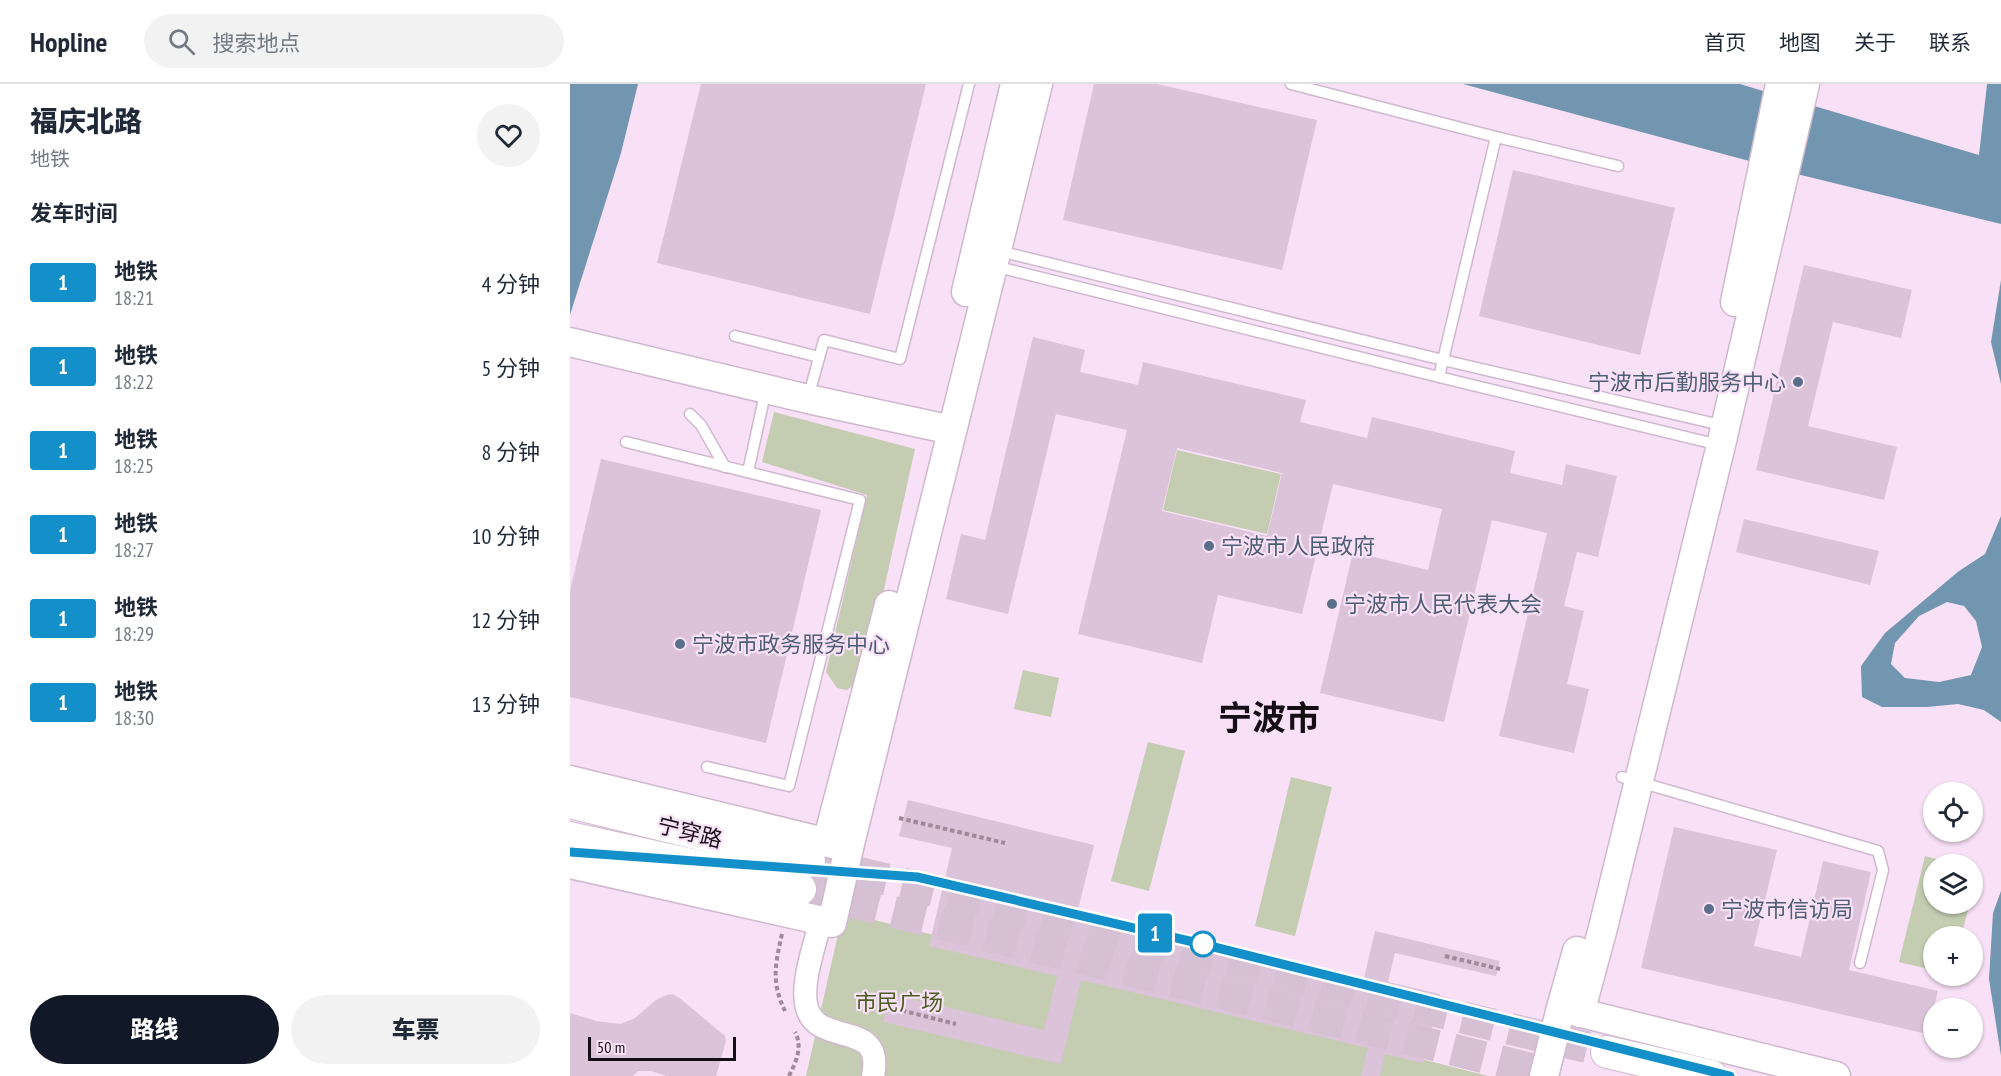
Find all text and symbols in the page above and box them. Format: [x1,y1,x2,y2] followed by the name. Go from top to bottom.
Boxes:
[144,14,564,68] search box
[30,23,108,60] text: Hopline
[165,25,198,58] icon: search
[213,29,301,57] text: 搜索地点
[1704,29,1746,56] text: 首页
[1779,29,1821,56] text: 地图
[1854,29,1896,56] text: 关于
[1929,29,1971,56] text: 联系
[30,102,142,139] text: 福庆北路
[477,104,540,167] button: heart
[30,146,70,172] text: 地铁
[30,199,118,227] text: 发车时间
[114,257,158,285] text: 地铁
[58,269,68,296] text: 1
[481,270,540,298] text: 4 分钟
[114,285,154,311] text: 18:21
[114,341,158,369] text: 地铁
[58,353,68,380] text: 1
[481,354,540,382] text: 5 分钟
[1588,368,1786,396] place label: 宁波市后勤服务中心
[114,369,154,395] text: 18:22
[1791,375,1805,389] marker: 宁波市后勤服务中心
[114,425,158,453] text: 地铁
[58,437,68,464] text: 1
[481,438,540,466] text: 8 分钟
[114,453,154,479] text: 18:25
[114,509,158,537] text: 地铁
[58,521,68,548] text: 1
[472,522,540,550] text: 10 分钟
[1221,532,1375,560] place label: 宁波市人民政府
[114,537,154,563] text: 18:27
[1202,539,1216,553] marker: 宁波市人民政府
[1344,590,1542,618] place label: 宁波市人民代表大会
[114,593,158,621] text: 地铁
[1325,597,1339,611] marker: 宁波市人民代表大会
[58,605,68,632] text: 1
[472,606,540,634] text: 12 分钟
[114,621,154,647] text: 18:29
[692,630,890,658] place label: 宁波市政务服务中心
[673,637,687,651] marker: 宁波市政务服务中心
[114,677,158,705] text: 地铁
[58,689,68,716] text: 1
[472,690,540,718] text: 13 分钟
[1218,695,1320,739] district label: 宁波市
[114,705,154,731] text: 18:30
[1923,782,1983,1058] map controls
[1923,782,1983,842] button: locate
[655,810,725,854] street label: 宁穿路
[1923,854,1983,914] button: layers
[1721,895,1853,923] place label: 宁波市信访局
[1702,902,1716,916] marker: 宁波市信访局
[1136,914,1174,952] line badge: 1
[1150,920,1160,947] text: 1
[1923,926,1983,986] button: +
[1190,931,1216,957] unlabelled marker
[855,988,943,1016] park label: 市民广场
[30,995,279,1064] button: 路线
[291,995,540,1064] button: 车票
[1923,998,1983,1058] button: −
[588,1034,736,1062] scale bar
[597,1037,625,1057] text: 50 m

